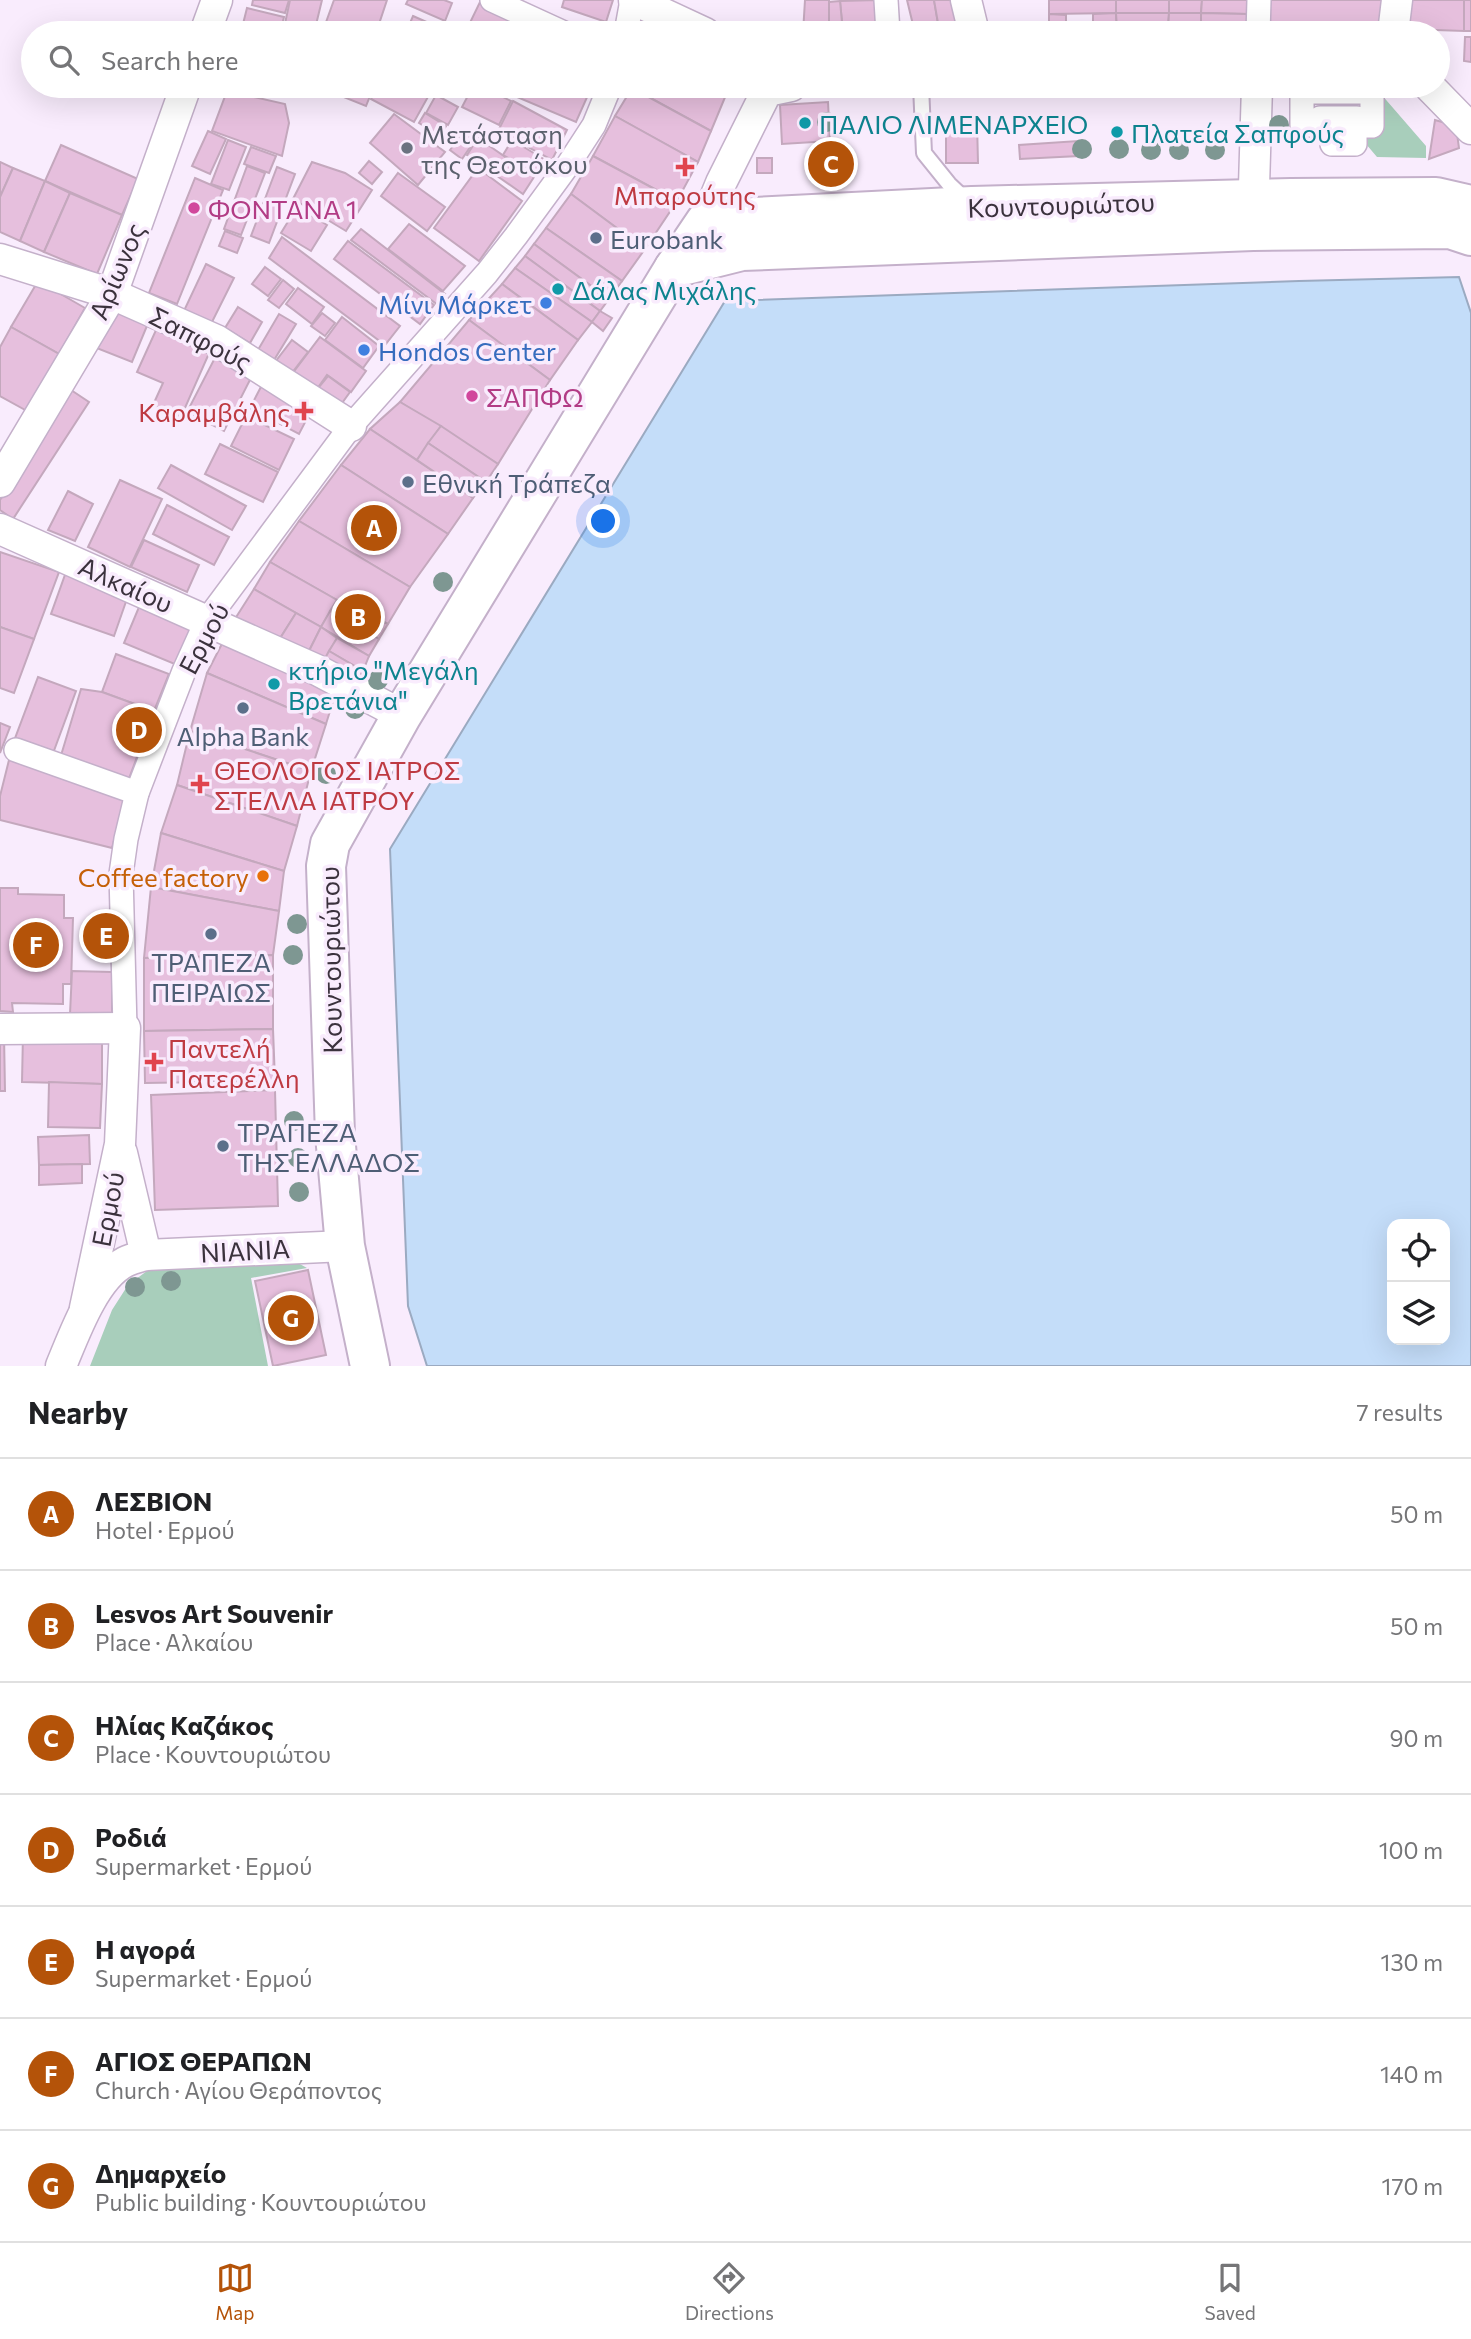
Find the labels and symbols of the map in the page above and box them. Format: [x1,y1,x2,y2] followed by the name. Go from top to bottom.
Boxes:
[819,108,1088,139] place label: ΠΑΛΙΟ ΛΙΜΕΝΑΡΧΕΙΟ
[797,115,813,131] marker: ΠΑΛΙΟ ΛΙΜΕΝΑΡΧΕΙΟ
[1131,117,1344,148] place label: Πλατεία Σαπφούς
[421,118,588,179] place label: Μετάσταση της Θεοτόκου
[1109,124,1125,140] marker: Πλατεία Σαπφούς
[808,138,854,190] pin: C
[399,140,415,156] marker: Μετάσταση της Θεοτόκου
[677,159,693,175] marker: Μπαρούτης
[614,179,756,210] place label: Μπαρούτης
[967,185,1155,223] street label: Κουντουριώτου
[208,193,357,224] place label: ΦΟΝΤΑΝΑ 1
[186,200,202,216] marker: ΦΟΝΤΑΝΑ 1
[82,218,150,324] street label: Αρίωνος
[610,223,723,254] place label: Eurobank
[588,230,604,246] marker: Eurobank
[572,274,757,305] place label: Δάλας Μιχάλης
[550,281,566,297] marker: Δάλας Μιχάλης
[378,288,532,319] place label: Μίνι Μάρκετ
[538,295,554,311] marker: Μίνι Μάρκετ
[145,299,257,377] street label: Σαπφούς
[378,335,556,366] place label: Hondos Center
[356,342,372,358] marker: Hondos Center
[486,381,583,412] place label: ΣΑΠΦΩ
[464,388,480,404] marker: ΣΑΠΦΩ
[138,396,290,427] place label: Καραμβάλης
[296,403,312,419] marker: Καραμβάλης
[422,467,611,498] place label: Εθνική Τράπεζα
[400,474,416,490] marker: Εθνική Τράπεζα
[351,502,397,554] pin: A
[586,504,620,538] your location
[74,550,178,618] street label: Αλκαίου
[335,591,381,643] pin: B
[172,597,234,679] street label: Ερμού
[288,654,479,715] place label: κτήριο "Μεγάλη Βρετάνια"
[266,676,282,692] marker: κτήριο "Μεγάλη Βρετάνια"
[235,700,251,716] marker: Alpha Bank
[116,704,162,756] pin: D
[177,720,309,751] place label: Alpha Bank
[214,754,460,815] place label: ΘΕΟΛΟΓΟΣ ΙΑΤΡΟΣ ΣΤΕΛΛΑ ΙΑΤΡΟΥ
[192,776,208,792] marker: ΘΕΟΛΟΓΟΣ ΙΑΤΡΟΣ ΣΤΕΛΛΑ ΙΑΤΡΟΥ
[78,861,249,892] place label: Coffee factory
[313,866,347,1054] street label: Κουντουριώτου
[255,868,271,884] marker: Coffee factory
[83,910,129,962] pin: E
[13,919,59,971] pin: F
[203,926,219,942] marker: ΤΡΑΠΕΖΑ ΠΕΙΡΑΙΩΣ
[151,946,271,1007] place label: ΤΡΑΠΕΖΑ ΠΕΙΡΑΙΩΣ
[168,1032,300,1093] place label: Παντελή Πατερέλλη
[146,1054,162,1070] marker: Παντελή Πατερέλλη
[237,1116,420,1177] place label: ΤΡΑΠΕΖΑ ΤΗΣ ΕΛΛΑΔΟΣ
[215,1138,231,1154] marker: ΤΡΑΠΕΖΑ ΤΗΣ ΕΛΛΑΔΟΣ
[85,1169,129,1249] street label: Ερμού
[199,1232,291,1268] street label: NIANIA
[268,1292,314,1344] pin: G

